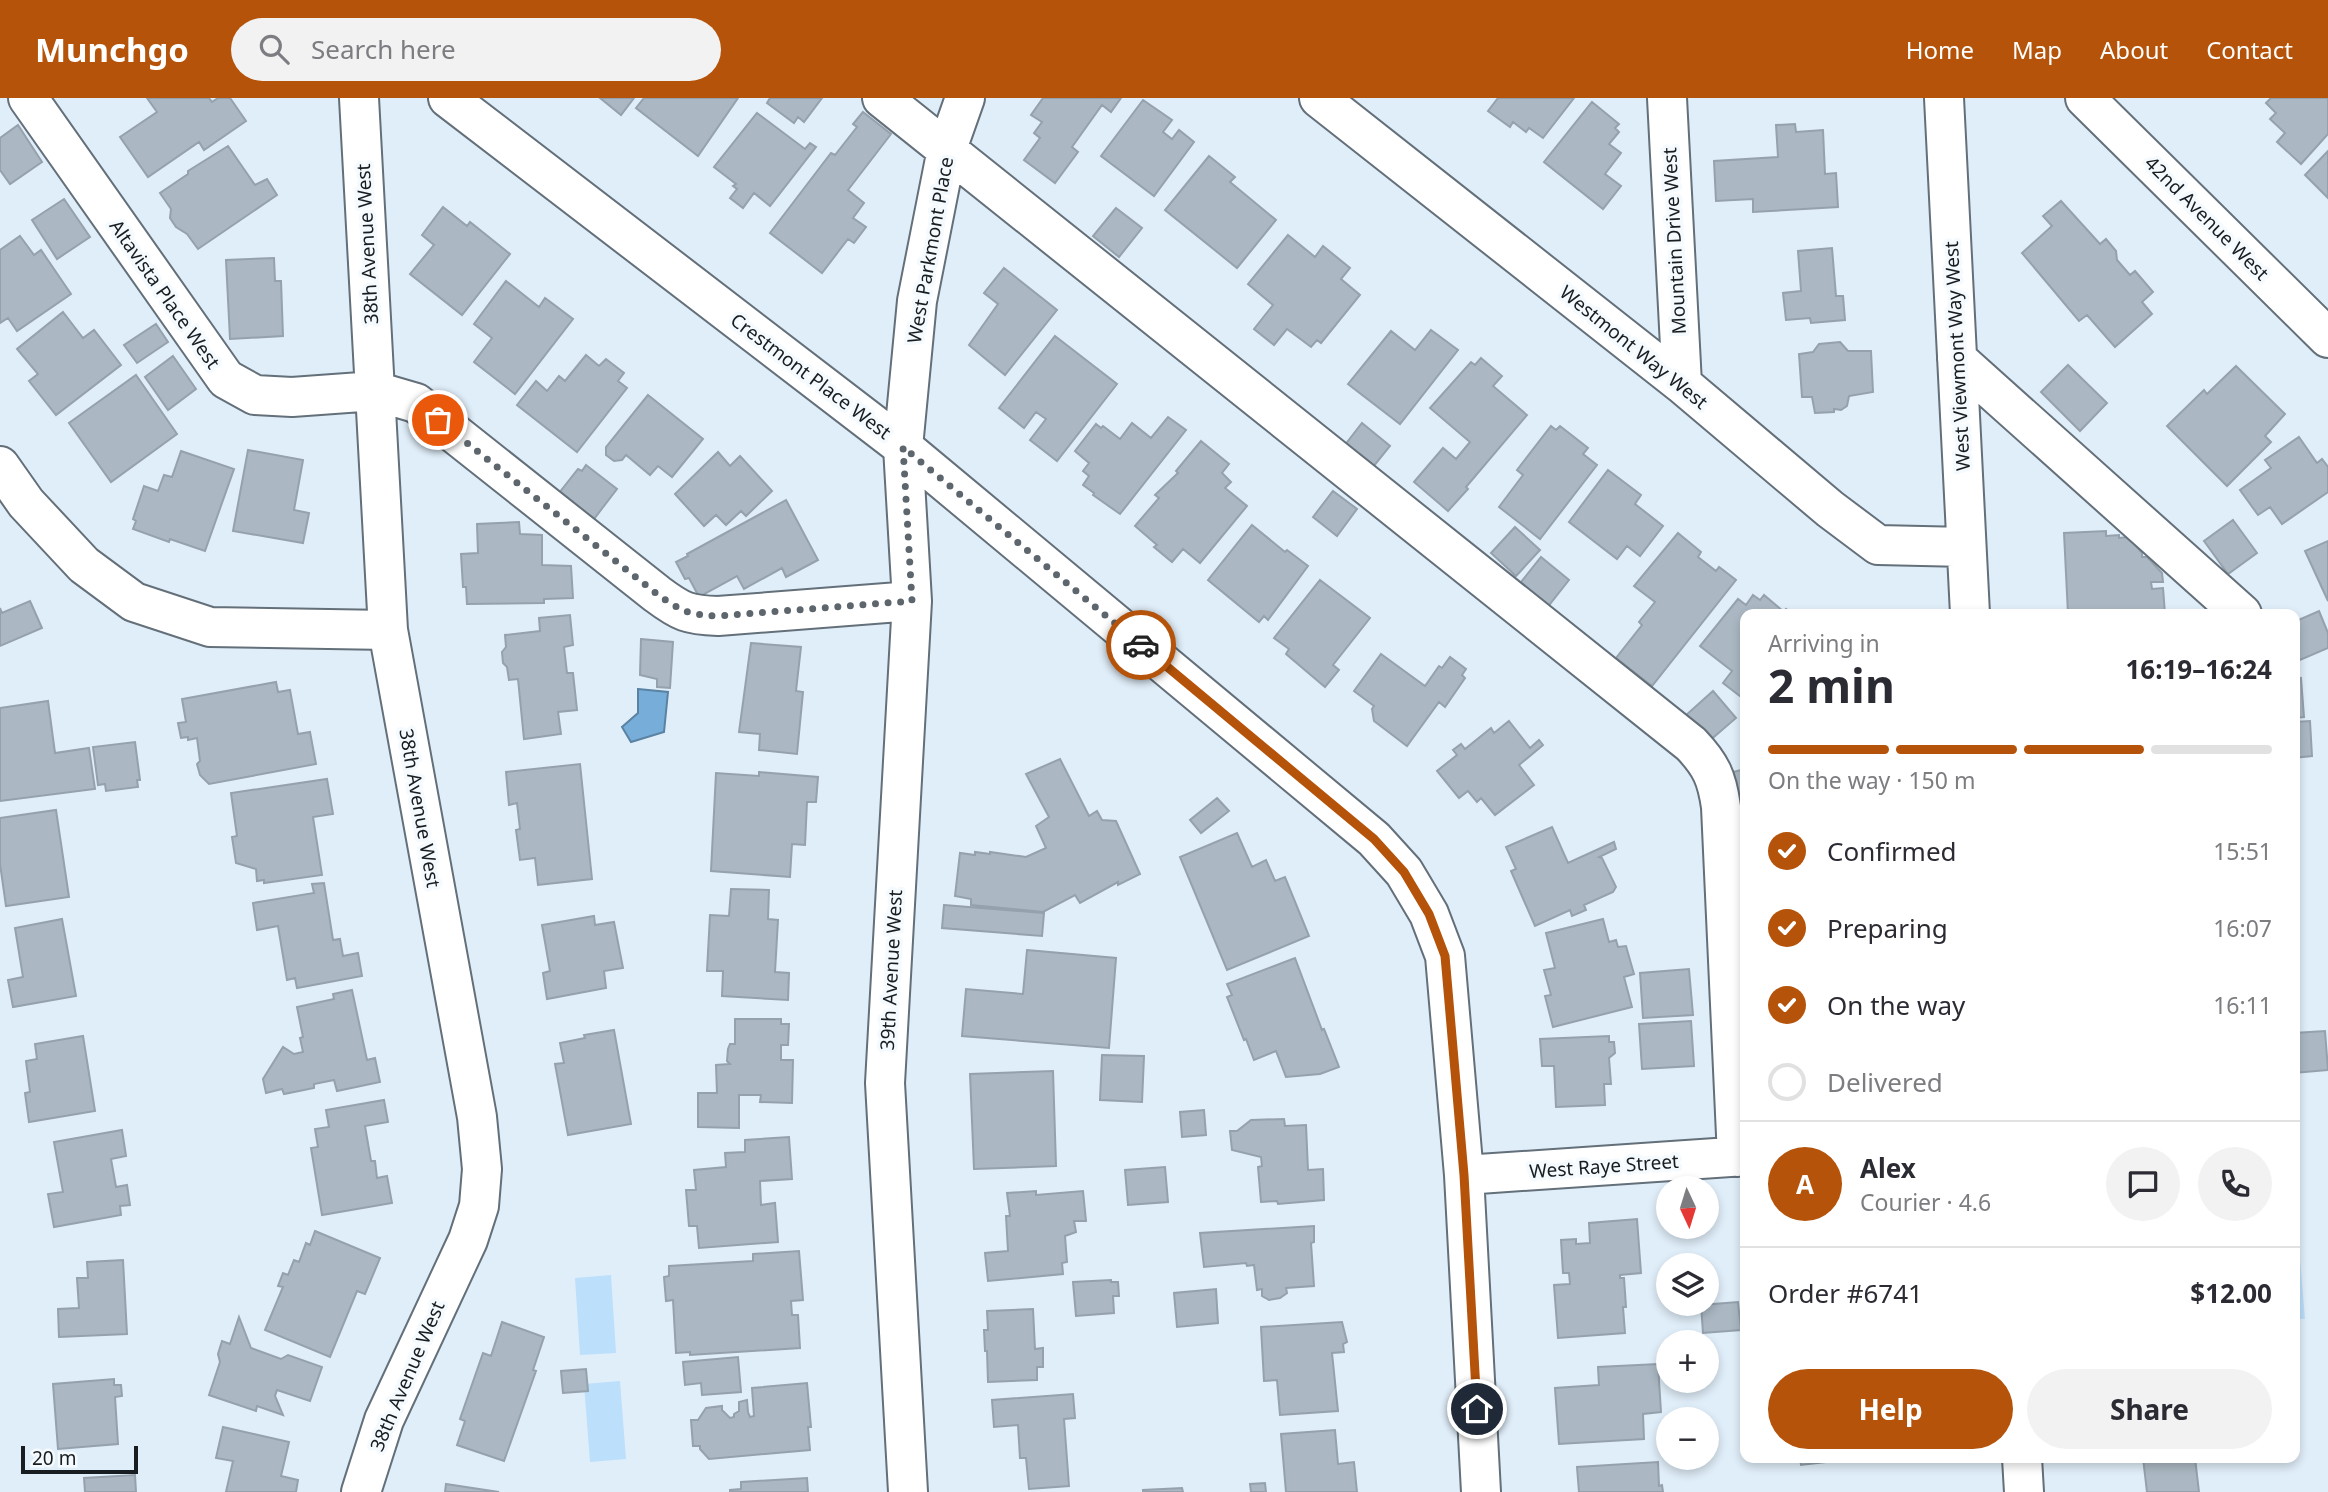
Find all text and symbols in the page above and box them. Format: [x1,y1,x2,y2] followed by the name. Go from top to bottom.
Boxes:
[231,18,721,81] search box
[35,27,189,72] text: Munchgo
[255,30,293,68] icon: search
[311,31,456,67] text: Search here
[1906,33,1974,66] text: Home
[2012,33,2062,66] text: Map
[2100,33,2168,66] text: About
[2206,33,2293,66] text: Contact
[1656,147,1692,335] street label: Mountain Drive West
[2139,150,2275,286] street label: 42nd Avenue West
[901,155,959,345] street label: West Parkmont Place
[350,163,384,325] street label: 38th Avenue West
[104,214,226,374] street label: Altavista Place West
[1938,240,1976,471] street label: West Viewmont Way West
[1555,279,1714,415] street label: Westmont Way West
[725,307,897,445] street label: Crestmont Place West
[408,390,468,450] pin
[419,401,457,439] icon: bag
[1106,610,1176,680] courier
[1122,626,1160,664] icon: car
[1768,627,1880,659] text: Arriving in
[2125,651,2272,687] text: 16:19–16:24
[1768,654,1895,716] text: 2 min
[393,727,447,890] street label: 38th Avenue West
[1768,764,1975,796] text: On the way · 150 m
[1768,832,1806,870] icon: check
[1827,833,1957,869] text: Confirmed
[2213,835,2272,867] text: 15:51
[874,889,908,1051] street label: 39th Avenue West
[1768,909,1806,947] icon: check
[1827,910,1948,946] text: Preparing
[2213,912,2272,944] text: 16:07
[1768,986,1806,1024] icon: check
[1827,987,1965,1023] text: On the way
[2213,989,2272,1021] text: 16:11
[1827,1064,1943,1100] text: Delivered
[2106,1147,2180,1221] button: chat
[2198,1147,2272,1221] button: phone
[1528,1148,1680,1184] street label: West Raye Street
[1860,1150,1916,1186] text: Alex
[1796,1166,1814,1202] text: A
[1656,1176,1718,1239] north arrow
[1656,1176,1719,1470] map controls
[1860,1186,1991,1218] text: Courier · 4.6
[1656,1253,1719,1316] button: layers
[1768,1275,1923,1311] text: Order #6741
[2190,1275,2272,1311] text: $12.00
[364,1297,450,1455] street label: 38th Avenue West
[1656,1330,1719,1393] button: +
[1768,1369,2013,1449] button: Help
[2027,1369,2272,1449] button: Share
[1447,1379,1507,1439] pin
[1458,1390,1496,1428] icon: home
[1656,1407,1719,1470] button: −
[21,1443,138,1475] scale bar
[32,1445,76,1471] text: 20 m

